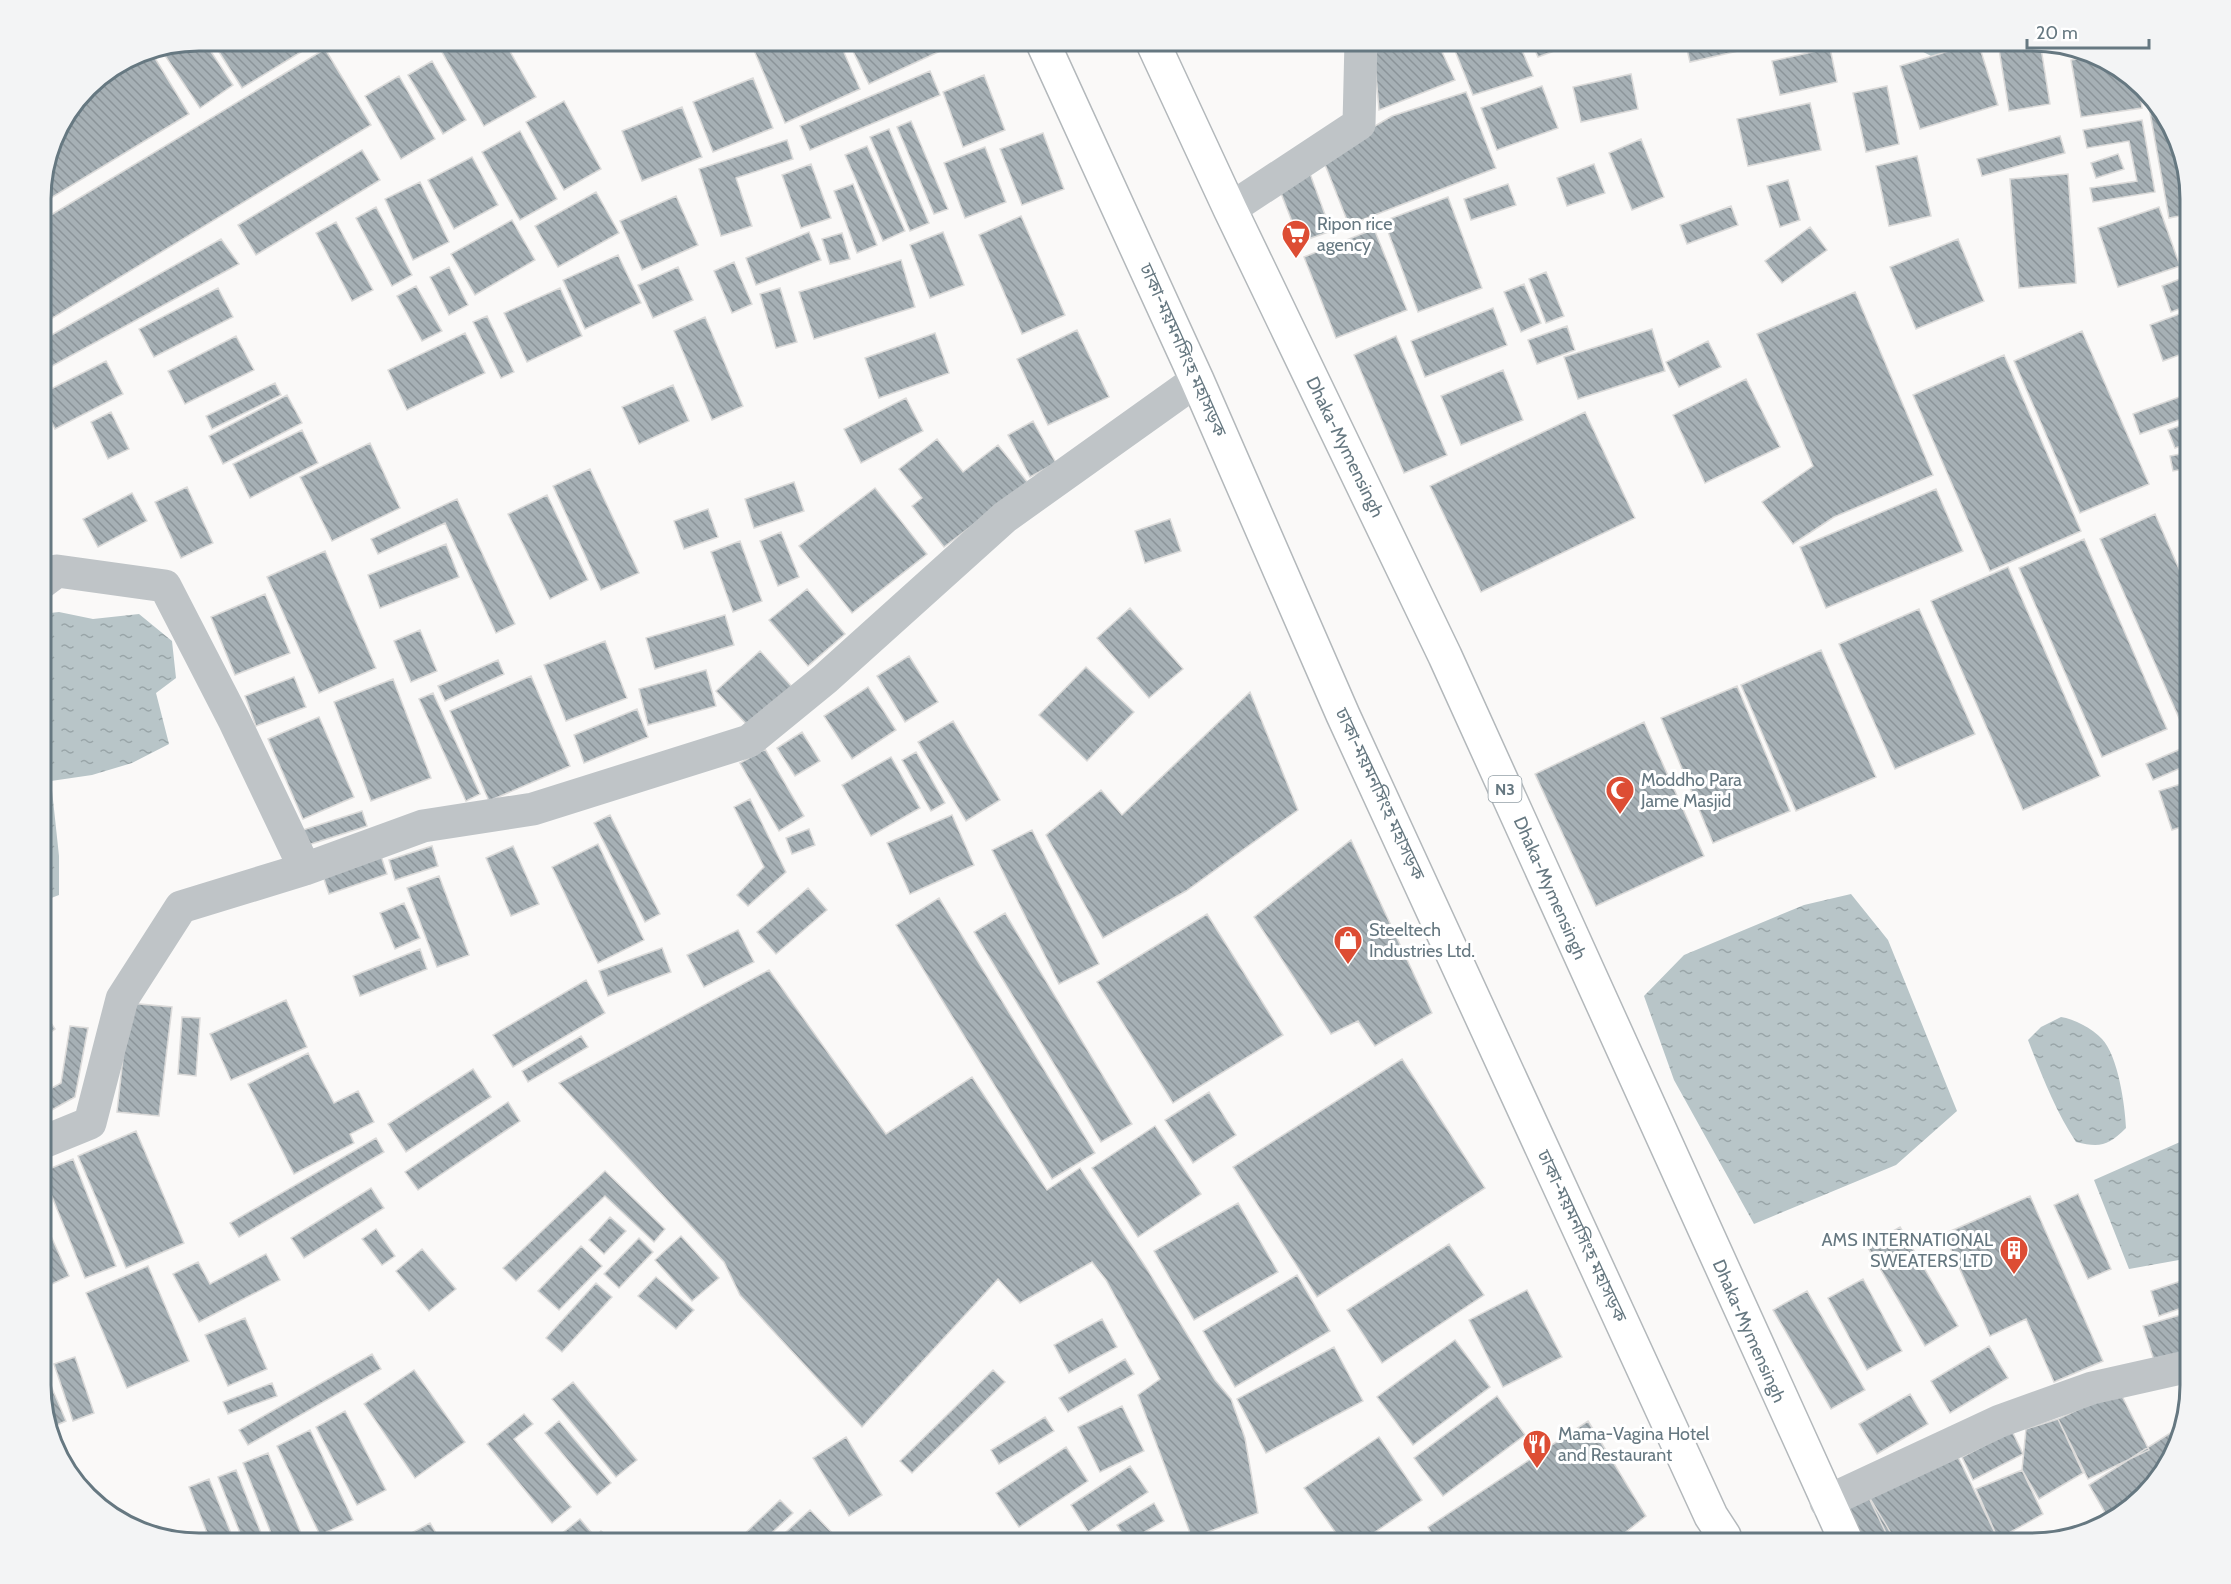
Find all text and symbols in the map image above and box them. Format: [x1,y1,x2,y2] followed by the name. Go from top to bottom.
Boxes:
[2027,12,2148,50] scale bar
[2036,22,2078,44] text: 20 m
[1317,213,1392,256] place label: Ripon rice agency
[1280,218,1312,260] supermarket icon: Ripon rice agency
[1134,259,1231,440] street label: ঢাকা-ময়মনসিংহ মহাসড়ক
[1301,373,1389,521] street label: Dhaka-Mymensingh
[1330,704,1430,884] street label: ঢাকা-ময়মনসিংহ মহাসড়ক
[1640,769,1742,812] place label: Moddho Para Jame Masjid
[1604,774,1636,816] mosque icon: Moddho Para Jame Masjid
[1488,776,1522,802] road number: N3
[1509,813,1591,963] street label: Dhaka-Mymensingh
[1369,919,1475,962] place label: Steeltech Industries Ltd.
[1332,924,1364,966] shop icon: Steeltech Industries Ltd.
[1532,1146,1632,1326] street label: ঢাকা-ময়মনসিংহ মহাসড়ক
[1821,1229,1993,1272] place label: AMS INTERNATIONAL SWEATERS LTD
[1998,1234,2030,1276] building icon: AMS INTERNATIONAL SWEATERS LTD
[1708,1256,1790,1406] street label: Dhaka-Mymensingh
[1558,1423,1710,1466] place label: Mama-Vagina Hotel and Restaurant
[1521,1428,1553,1470] restaurant icon: Mama-Vagina Hotel and Restaurant

